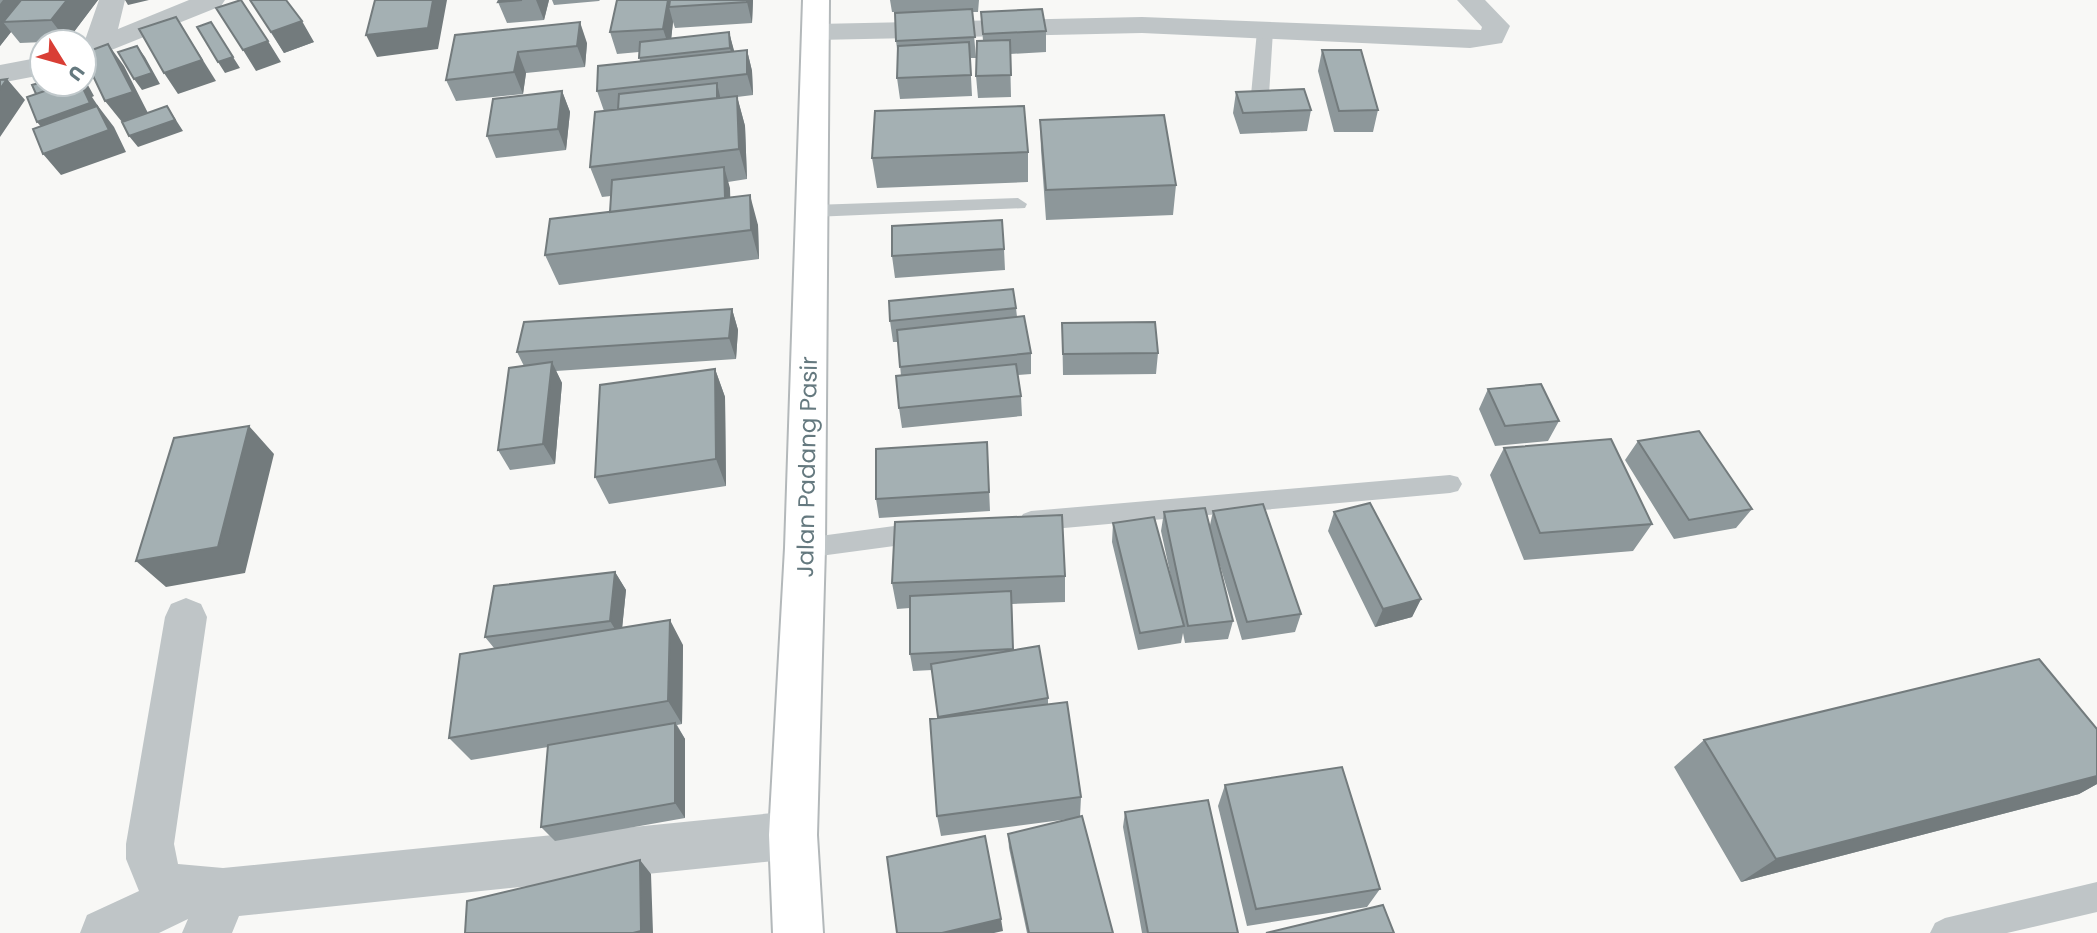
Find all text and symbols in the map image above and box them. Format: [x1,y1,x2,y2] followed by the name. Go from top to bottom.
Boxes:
[28,28,98,98] north arrow
[61,59,91,86] text: U
[789,356,825,578] street label: Jalan Padang Pasir

